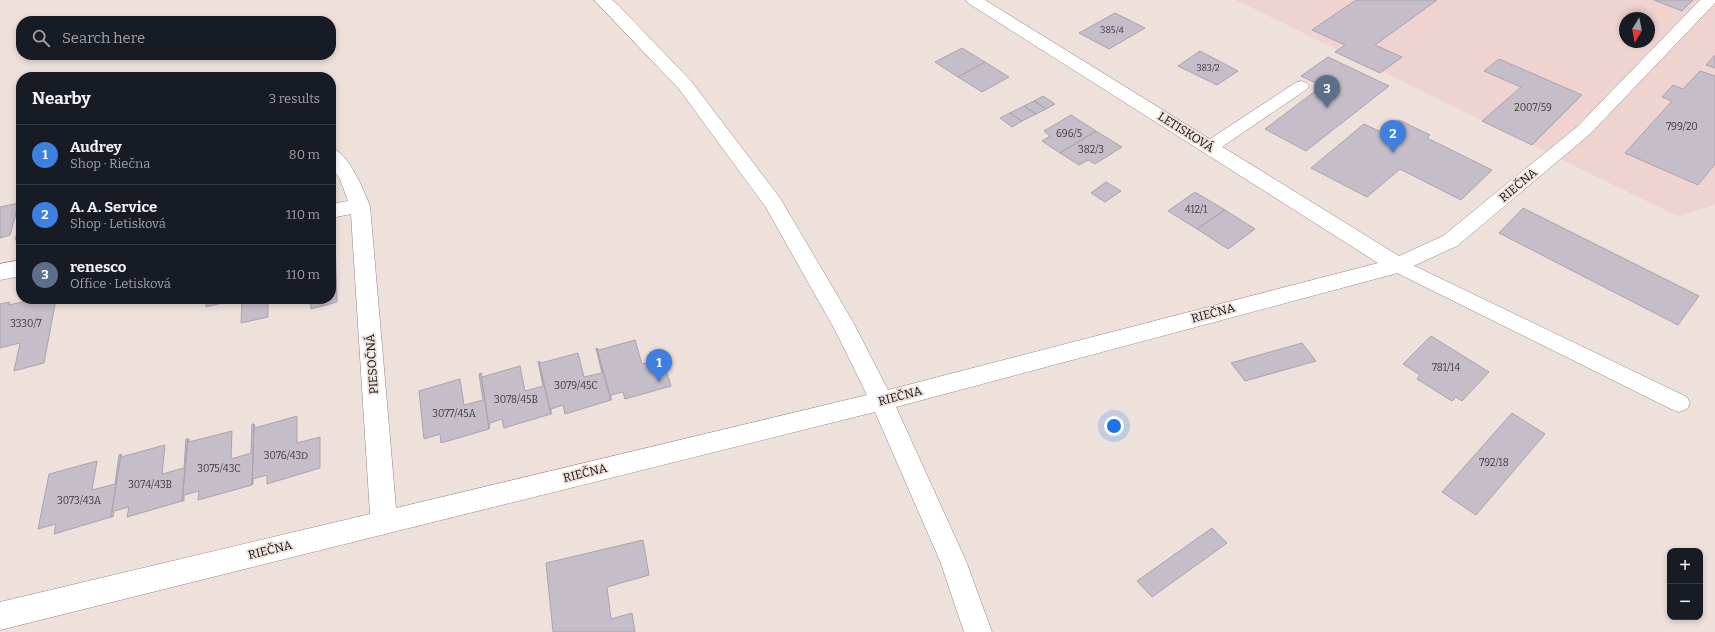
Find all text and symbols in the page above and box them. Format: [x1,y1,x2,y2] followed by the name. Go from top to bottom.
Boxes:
[1619,12,1655,48] north arrow
[16,16,336,60] search box
[1100,25,1124,35] house number: 385/4
[30,27,52,49] icon: search
[62,29,145,47] text: Search here
[1196,63,1220,73] house number: 383/2
[1314,75,1340,108] pin: 3
[32,88,91,109] text: Nearby
[269,91,320,106] text: 3 results
[1514,102,1552,114] house number: 2007/59
[1155,108,1217,155] street label: LETISKOVÁ
[1380,120,1406,153] pin: 2
[1666,121,1698,133] house number: 799/20
[1056,128,1082,140] house number: 696/5
[70,138,122,156] text: Audrey
[1078,144,1104,156] house number: 382/3
[42,147,48,162] text: 1
[289,147,320,162] text: 80 m
[70,156,150,171] text: Shop · Riečna
[1496,164,1540,205] street label: RIEČNA
[70,198,157,216] text: A. A. Service
[1185,204,1207,216] house number: 412/1
[41,207,49,222] text: 2
[286,207,320,222] text: 110 m
[70,216,166,231] text: Shop · Letisková
[70,258,126,276] text: renesco
[41,267,49,282] text: 3
[286,267,320,282] text: 110 m
[70,276,171,291] text: Office · Letisková
[1189,299,1237,326] street label: RIEČNA
[10,318,42,330] house number: 3330/7
[362,333,381,395] street label: PIESOČNÁ
[646,349,672,382] pin: 1
[1432,362,1460,374] house number: 781/14
[554,380,598,392] house number: 3079/45C
[876,382,924,409] street label: RIEČNA
[494,394,538,406] house number: 3078/45B
[432,408,477,420] house number: 3077/45A
[1104,416,1124,436] your location
[264,450,308,462] house number: 3076/43D
[1479,457,1509,469] house number: 792/18
[561,460,609,485] street label: RIEČNA
[197,463,241,475] house number: 3075/43C
[128,479,172,491] house number: 3074/43B
[57,495,102,507] house number: 3073/43A
[246,537,294,562] street label: RIEČNA
[1667,548,1703,620] map controls
[1667,548,1703,584] button: +
[1667,584,1703,620] button: −

